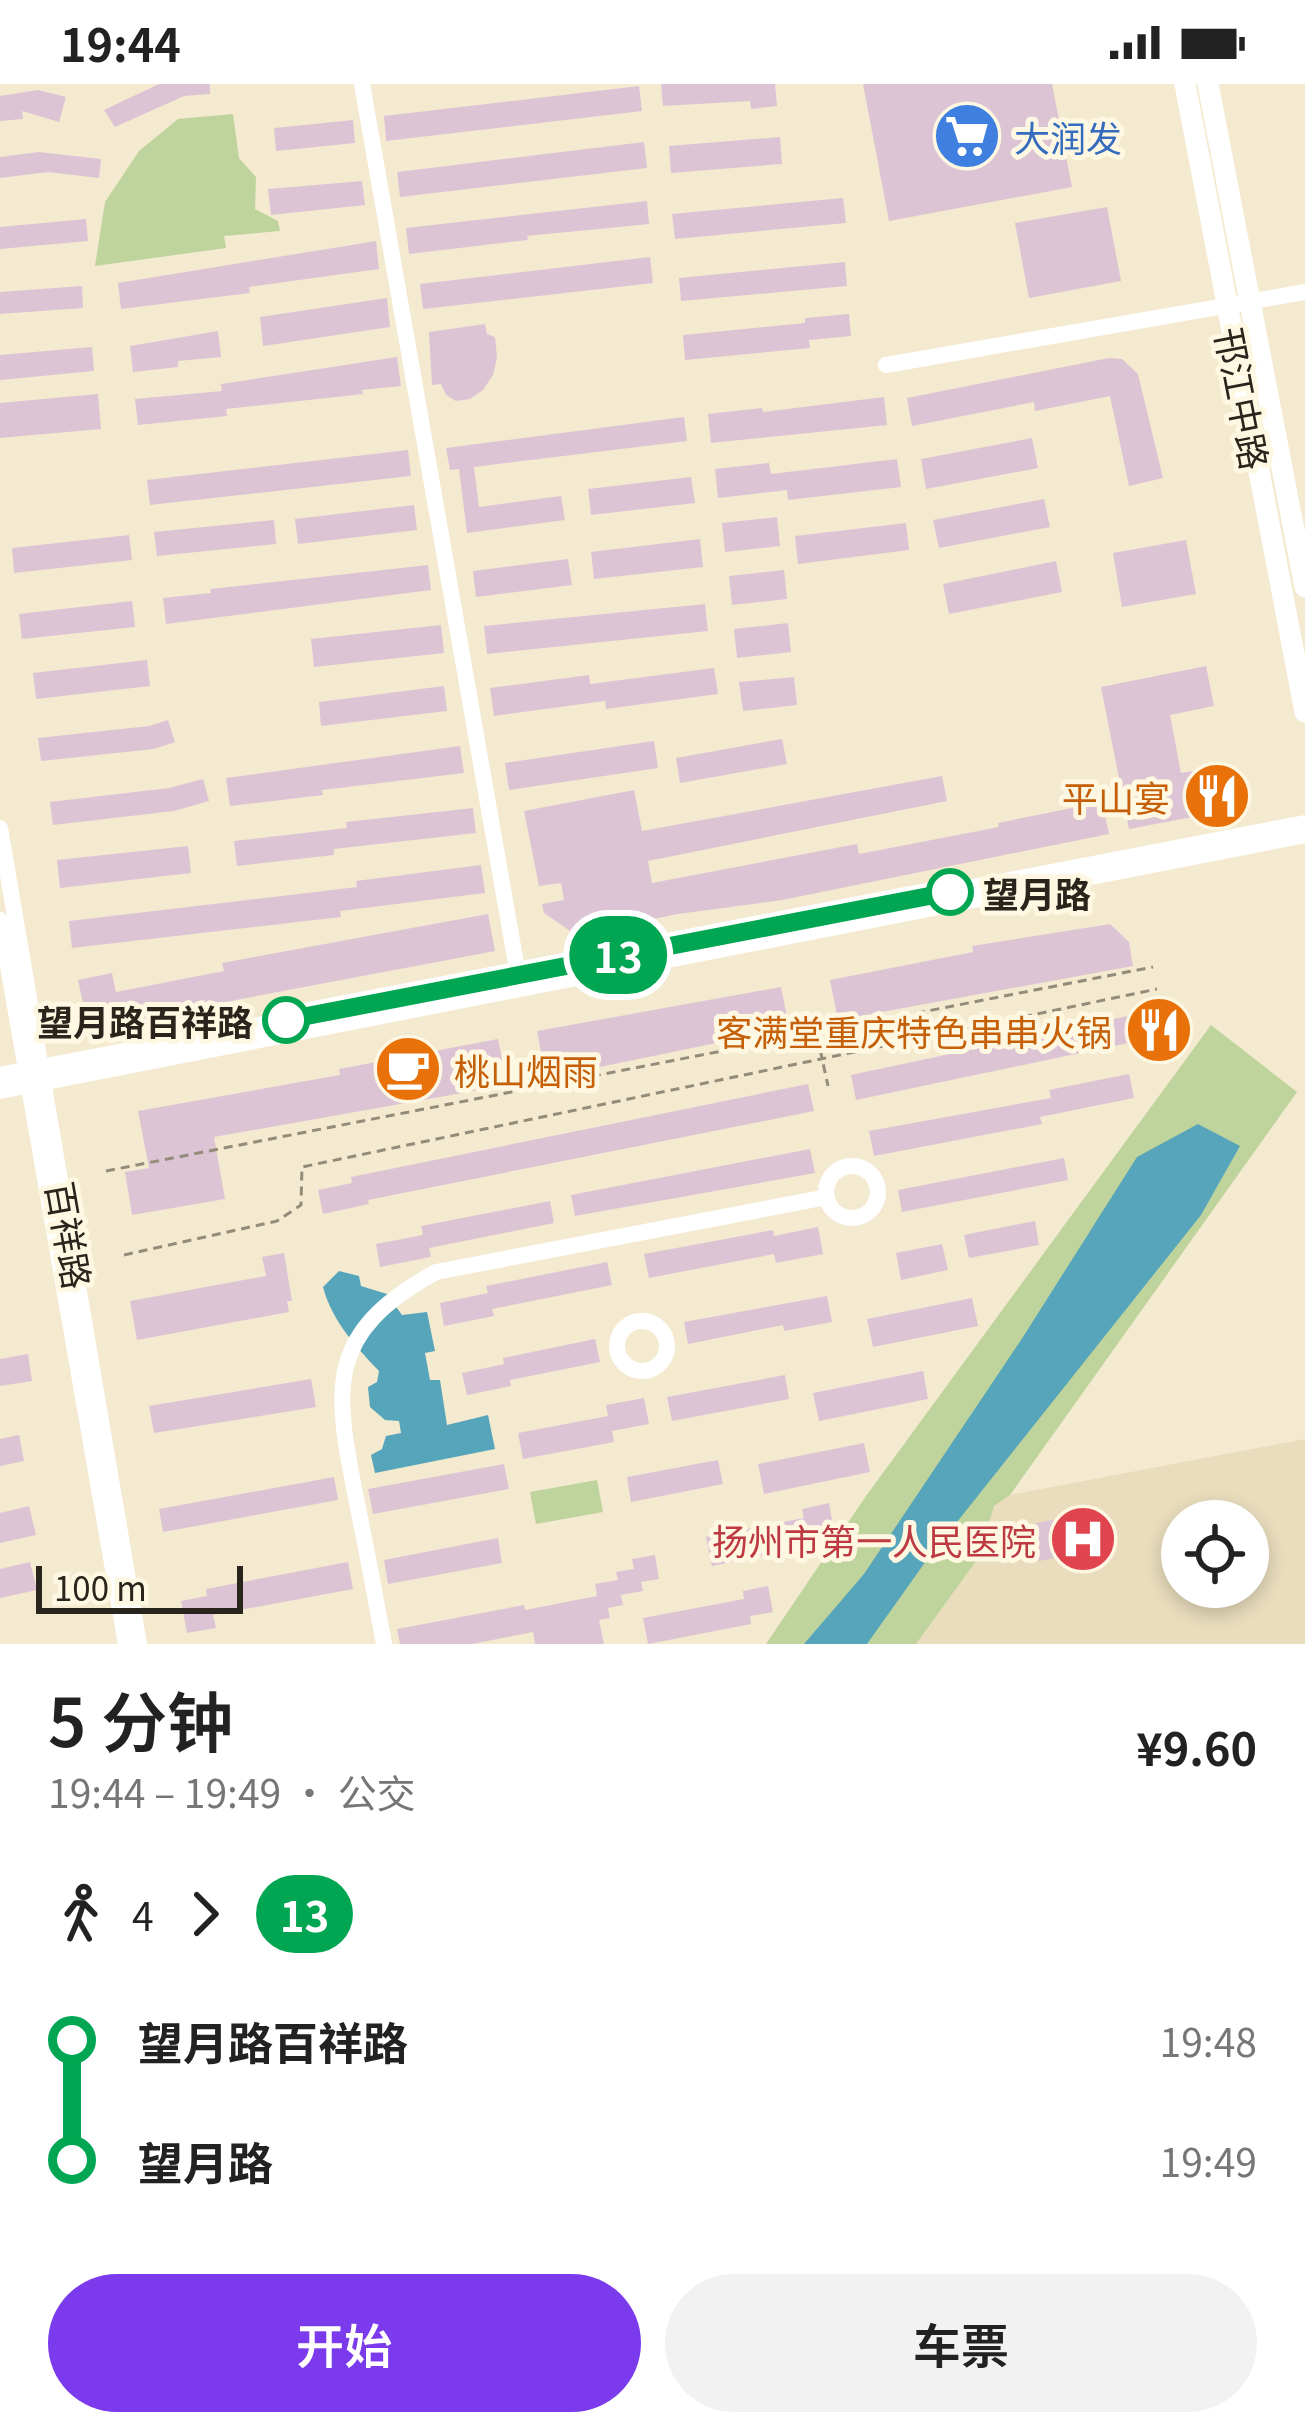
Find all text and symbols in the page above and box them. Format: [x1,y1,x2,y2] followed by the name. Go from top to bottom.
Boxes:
[60,10,181,75] text: 19:44
[932,101,1002,171] supermarket icon: 大润发
[1014,110,1122,162] place label: 大润发
[1205,322,1283,474] street label: 邗江中路
[1182,761,1252,831] restaurant icon: 平山宴
[1062,770,1170,822] place label: 平山宴
[983,866,1091,918] place label: 望月路
[928,870,972,914] marker: 望月路
[564,916,672,994] line badge: 13
[593,924,643,985] text: 13
[37,994,253,1046] place label: 望月路百祥路
[1124,995,1194,1065] restaurant icon: 客满堂重庆特色串串火锅
[264,998,308,1042] marker: 望月路百祥路
[716,1004,1112,1056] place label: 客满堂重庆特色串串火锅
[373,1034,443,1104] cafe icon: 桃山烟雨
[454,1043,598,1095] place label: 桃山烟雨
[36,1177,106,1293] street label: 百祥路
[1161,1500,1269,1608] map controls
[1161,1500,1269,1608] button: locate
[1048,1504,1118,1574] hospital icon: 扬州市第一人民医院
[712,1513,1036,1565] place label: 扬州市第一人民医院
[36,1560,243,1613] scale bar
[54,1563,147,1611] text: 100 m
[48,1670,233,1766] text: 5 分钟
[1136,1714,1257,1779] text: ¥9.60
[48,1763,416,1819] text: 19:44 – 19:49 · 公交
[48,1881,114,1947] icon: walk
[172,1881,238,1947] icon: forward
[280,1883,329,1944] text: 13
[132,1886,154,1942] text: 4
[138,2008,408,2073] text: 望月路百祥路
[1160,2012,1257,2068] text: 19:48
[138,2128,273,2193] text: 望月路
[1160,2132,1257,2188] text: 19:49
[48,2274,641,2412] button: 开始
[665,2274,1257,2412] button: 车票

